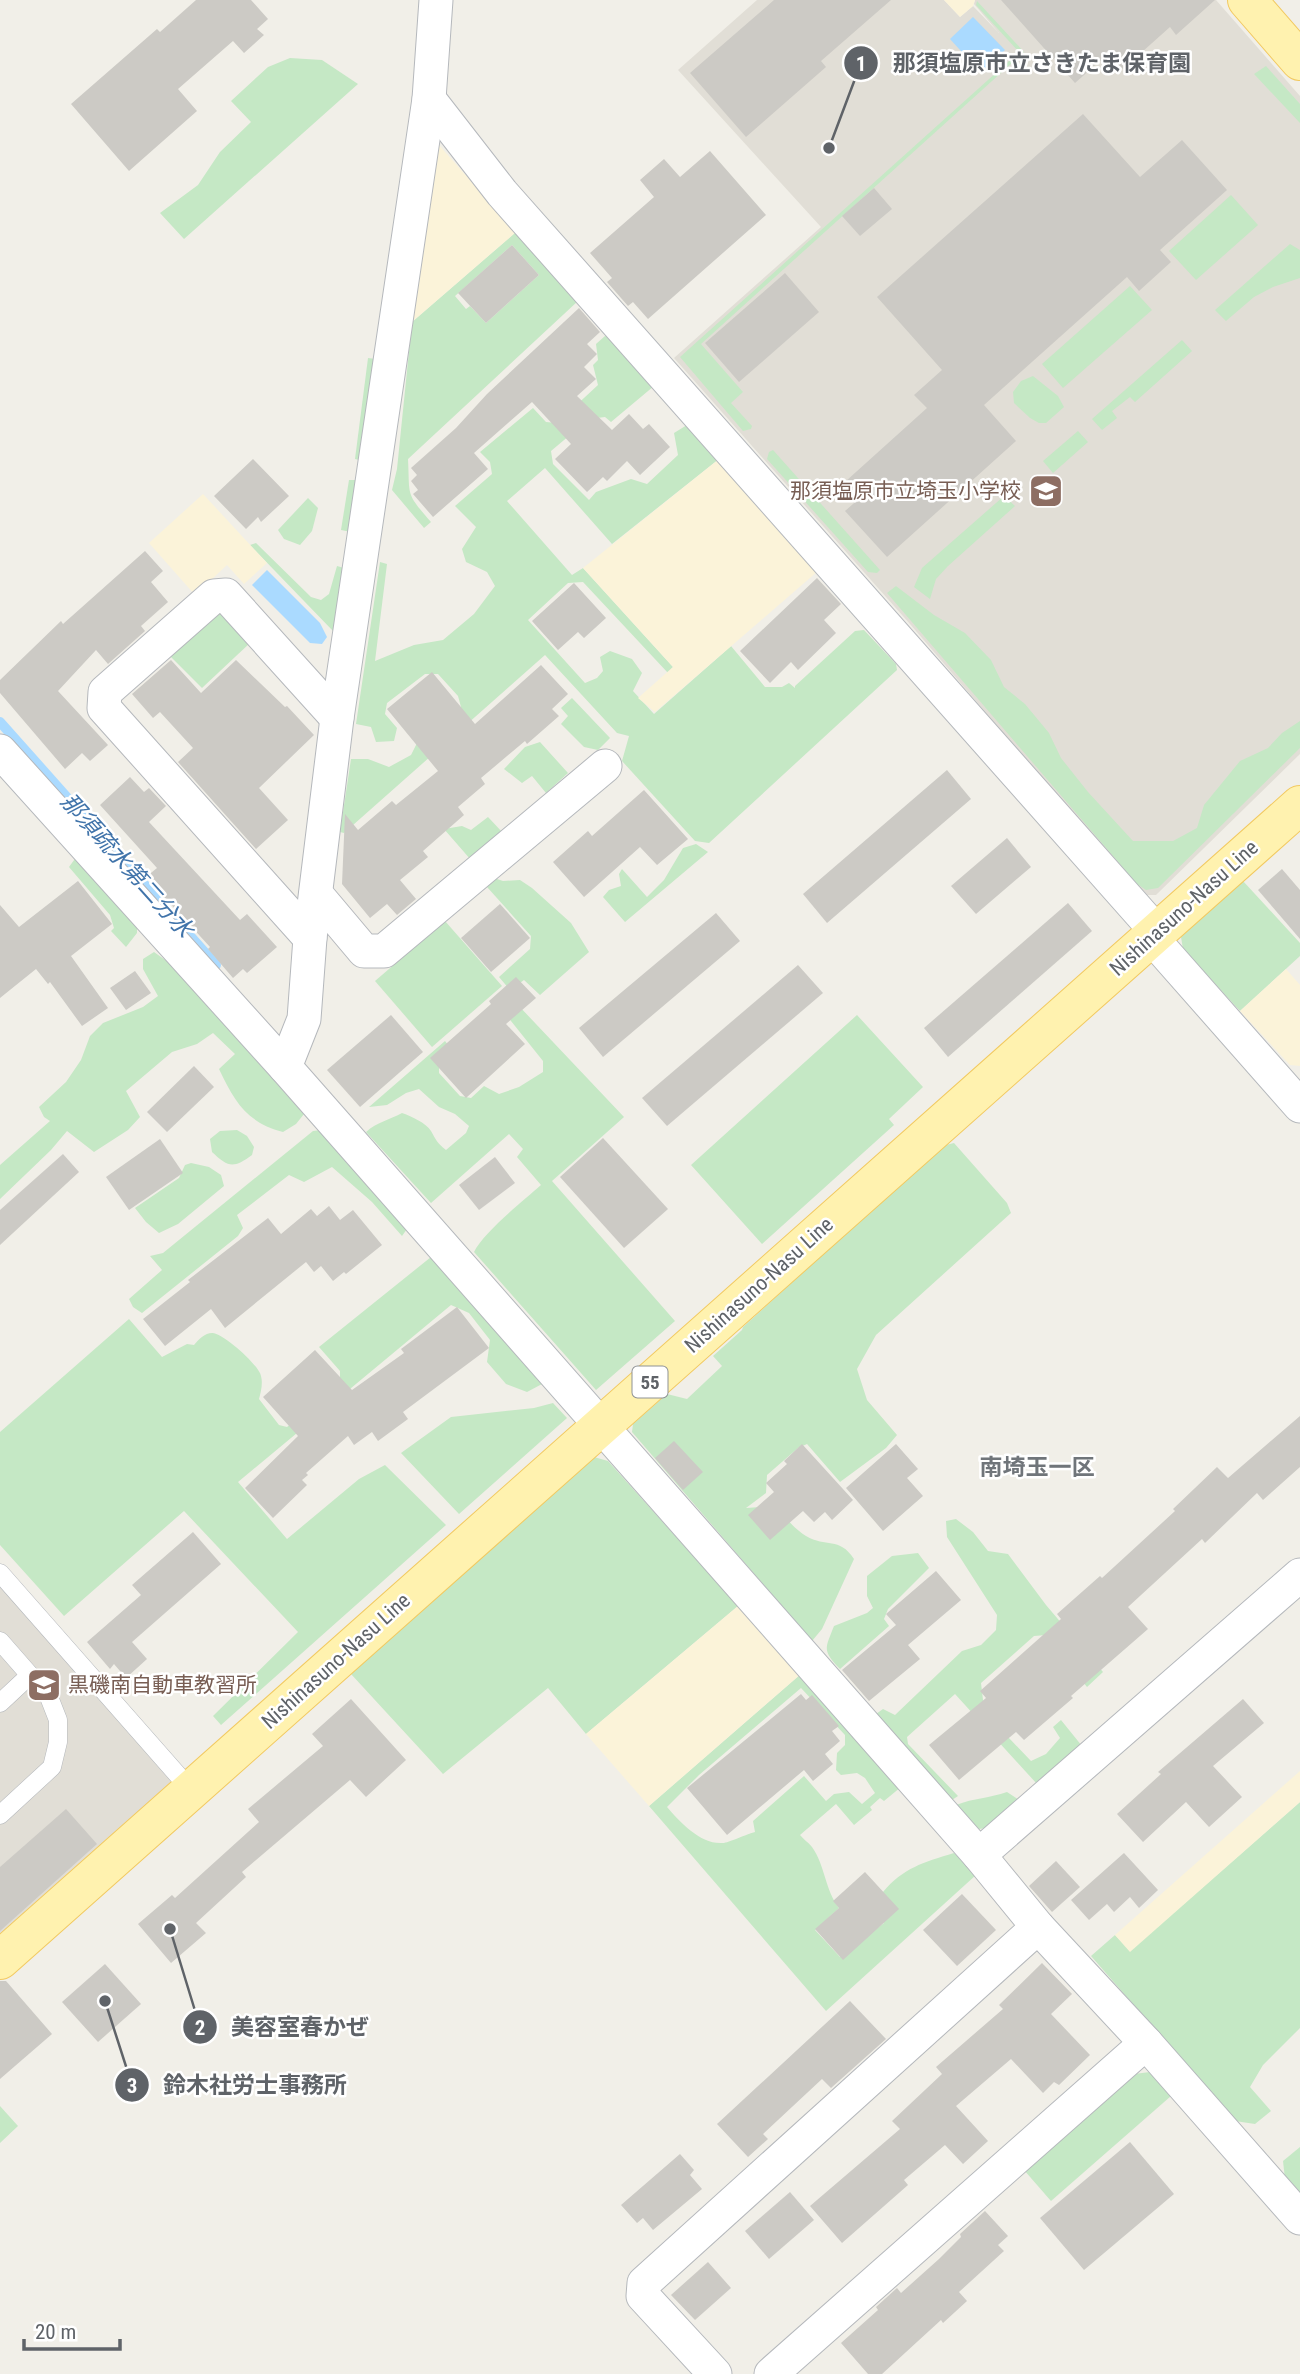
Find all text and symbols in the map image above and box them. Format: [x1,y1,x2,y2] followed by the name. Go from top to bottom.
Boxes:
[844,41,1206,85] callout: 那須塩原市立さきたま保育園
[893,50,1191,77] text: 那須塩原市立さきたま保育園
[856,52,866,76] text: 1
[1027,472,1065,510] school or university icon: 那須塩原市立埼玉小学校
[790,479,1021,503] place label: 那須塩原市立埼玉小学校
[55,788,200,945] water label: 那須疏水第二分水
[1105,835,1263,981] street label: Nishinasuno-Nasu Line
[680,1212,838,1358] street label: Nishinasuno-Nasu Line
[632,1366,668,1398] road number: 55
[980,1454,1095,1481] district label: 南埼玉一区
[257,1588,415,1734] street label: Nishinasuno-Nasu Line
[25,1666,63,1704] school or university icon: 黒磯南自動車教習所
[68,1673,257,1697] place label: 黒磯南自動車教習所
[182,2005,383,2049] callout: 美容室春かぜ
[231,2014,369,2041] text: 美容室春かぜ
[195,2016,205,2040] text: 2
[114,2063,361,2107] callout: 鈴木社労士事務所
[163,2072,347,2099] text: 鈴木社労士事務所
[127,2074,137,2098] text: 3
[24,2308,121,2352] scale bar
[35,2320,76,2344] text: 20 m

